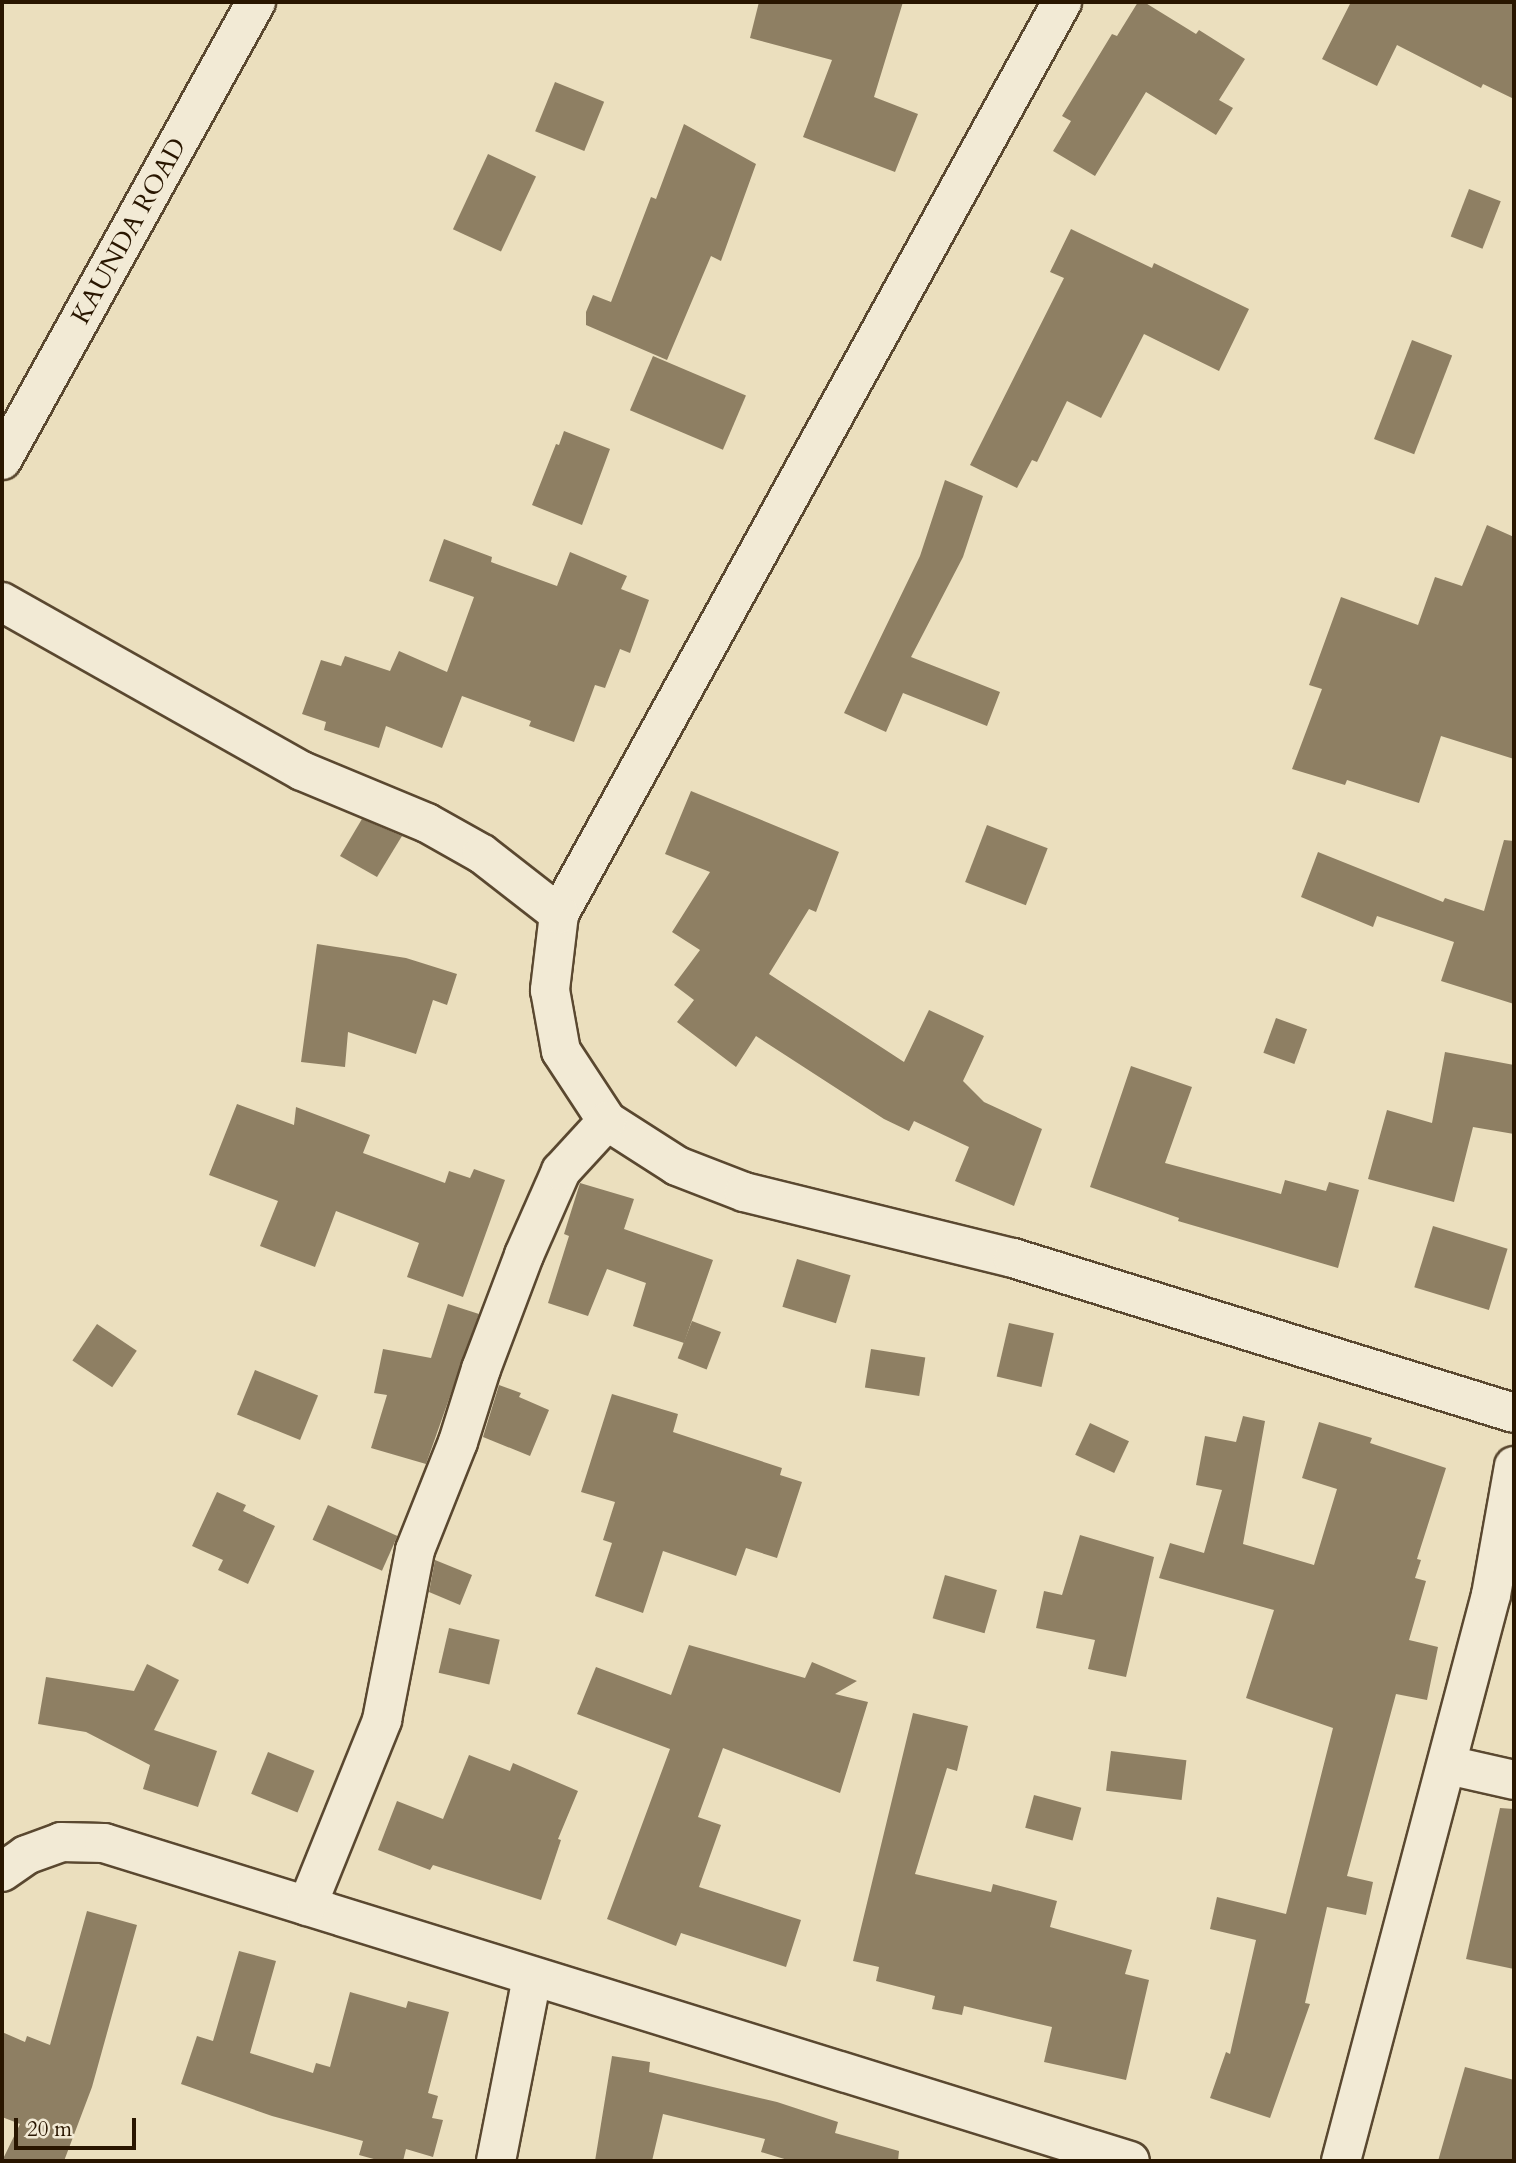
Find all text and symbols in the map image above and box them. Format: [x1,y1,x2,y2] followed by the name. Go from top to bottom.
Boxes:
[65,132,193,330] street label: KAUNDA ROAD
[18,2104,140,2148] scale bar
[27,2115,72,2144] text: 20 m

